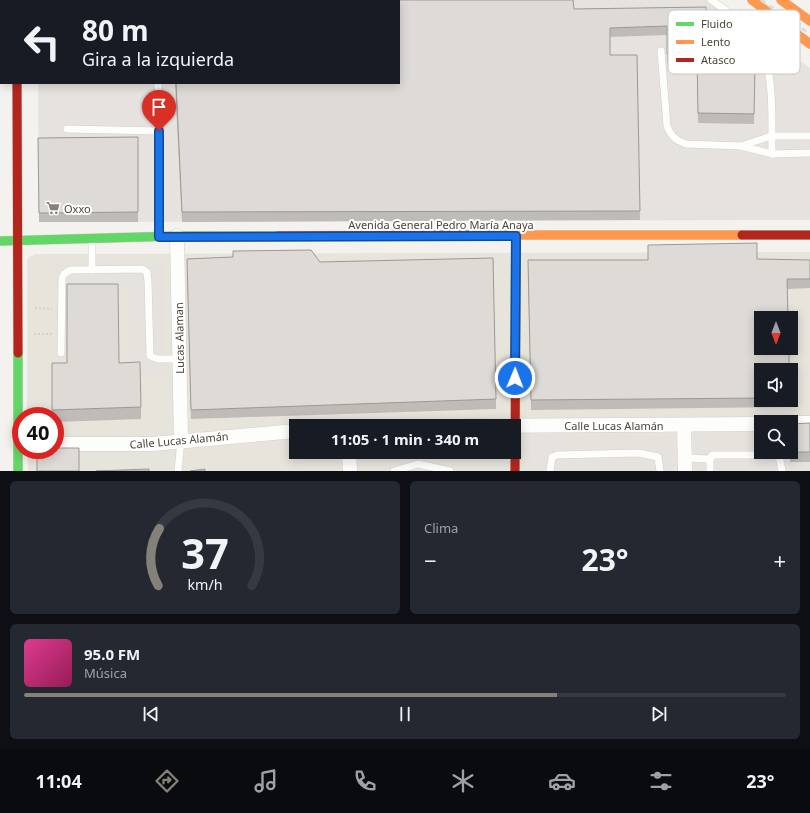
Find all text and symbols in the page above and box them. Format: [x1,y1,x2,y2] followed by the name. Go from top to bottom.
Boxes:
[668,10,800,74] legend
[82,11,149,49] text: 80 m
[16,16,68,68] icon: left
[701,16,733,31] text: Fluido
[701,34,731,49] text: Lento
[82,47,234,71] text: Gira a la izquierda
[701,52,736,67] text: Atasco
[142,90,176,131] pin
[148,96,170,118] icon: arrive
[45,200,61,216] supermarket icon: Oxxo
[64,201,91,216] place label: Oxxo
[348,217,534,232] street label: Avenida General Pedro María Anaya
[171,302,187,374] street label: Lucas Alaman
[754,311,798,355] north arrow
[754,311,798,459] map controls
[494,357,536,399] position arrow
[754,363,798,407] button: sound
[12,407,64,459] speed limit sign: 40
[754,415,798,459] button: search
[564,418,664,433] street label: Calle Lucas Alamán
[129,428,229,452] street label: Calle Lucas Alamán
[331,429,479,449] text: 11:05 · 1 min · 340 m
[424,519,458,537] text: Clima
[181,524,229,580] text: 37
[581,539,629,580] text: 23°
[424,545,437,575] text: −
[773,545,786,575] text: +
[187,574,223,593] text: km/h
[84,644,140,664] text: 95.0 FM
[84,664,127,682] text: Música
[140,703,162,725] icon: previous
[394,703,416,725] icon: pause
[648,703,670,725] icon: next
[153,767,181,795] icon: directions
[252,767,280,795] icon: music
[351,767,379,795] icon: phone
[449,767,477,795] icon: climate
[548,767,576,795] icon: car
[647,767,675,795] icon: filters
[35,769,82,793] text: 11:04
[746,769,775,793] text: 23°

